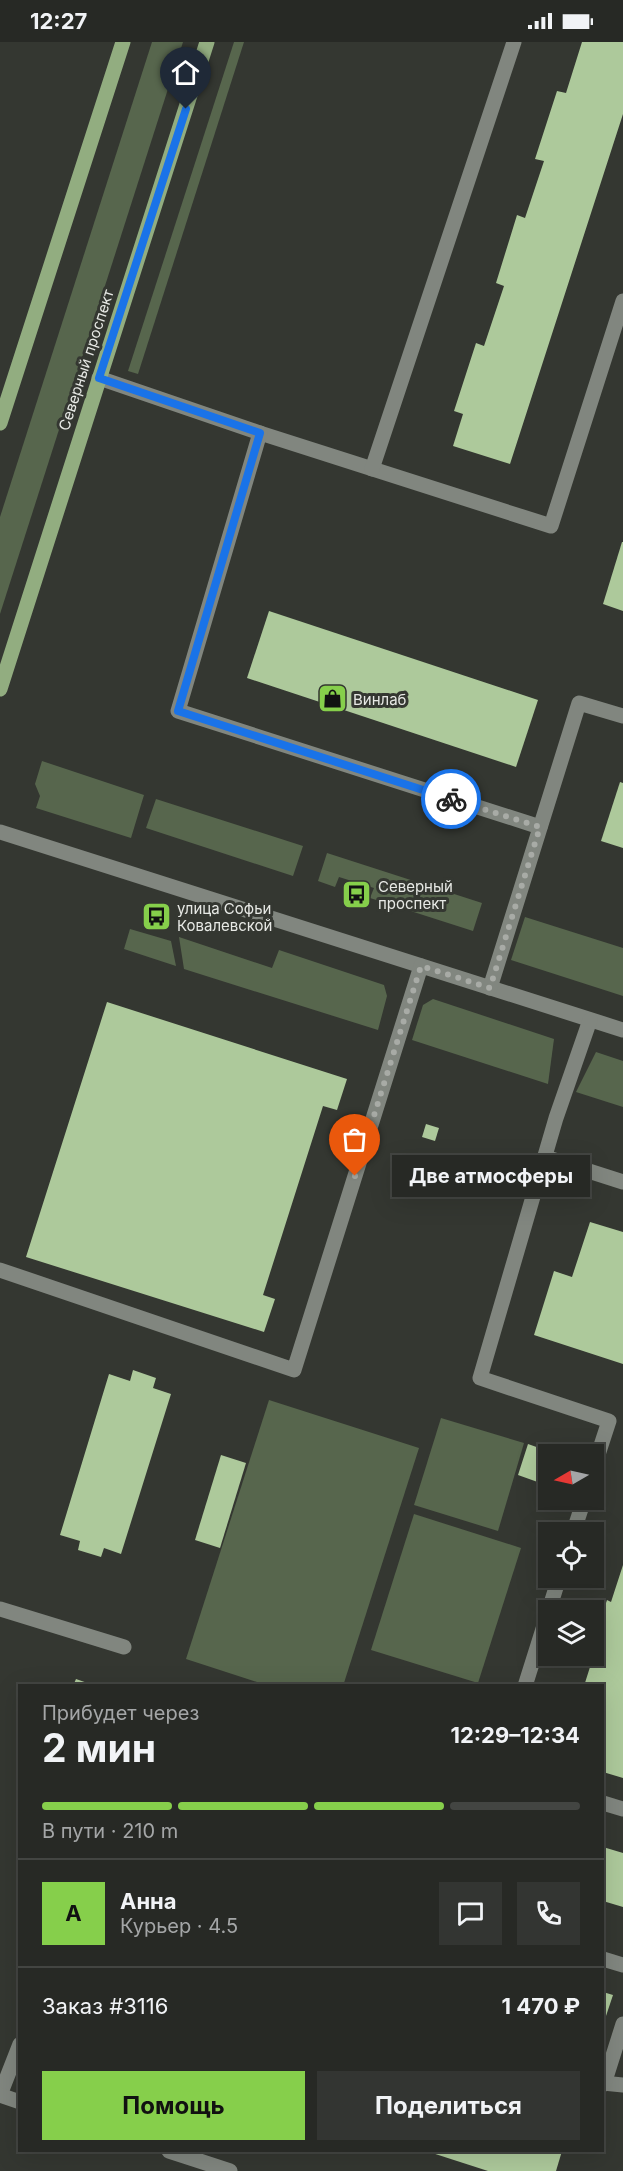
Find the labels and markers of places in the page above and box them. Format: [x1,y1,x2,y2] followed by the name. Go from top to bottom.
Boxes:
[160,47,211,109] pin
[316,683,348,715] shop icon: Винлаб
[353,690,407,709] place label: Винлаб
[378,877,453,913] place label: Северный проспект
[341,879,373,911] bus stop icon: Северный проспект
[177,899,272,935] place label: улица Софьи Ковалевской
[140,901,172,933] bus stop icon: улица Софьи Ковалевской
[329,1114,380,1176] pin
[391,1155,589,1197] callout: Две атмосферы

